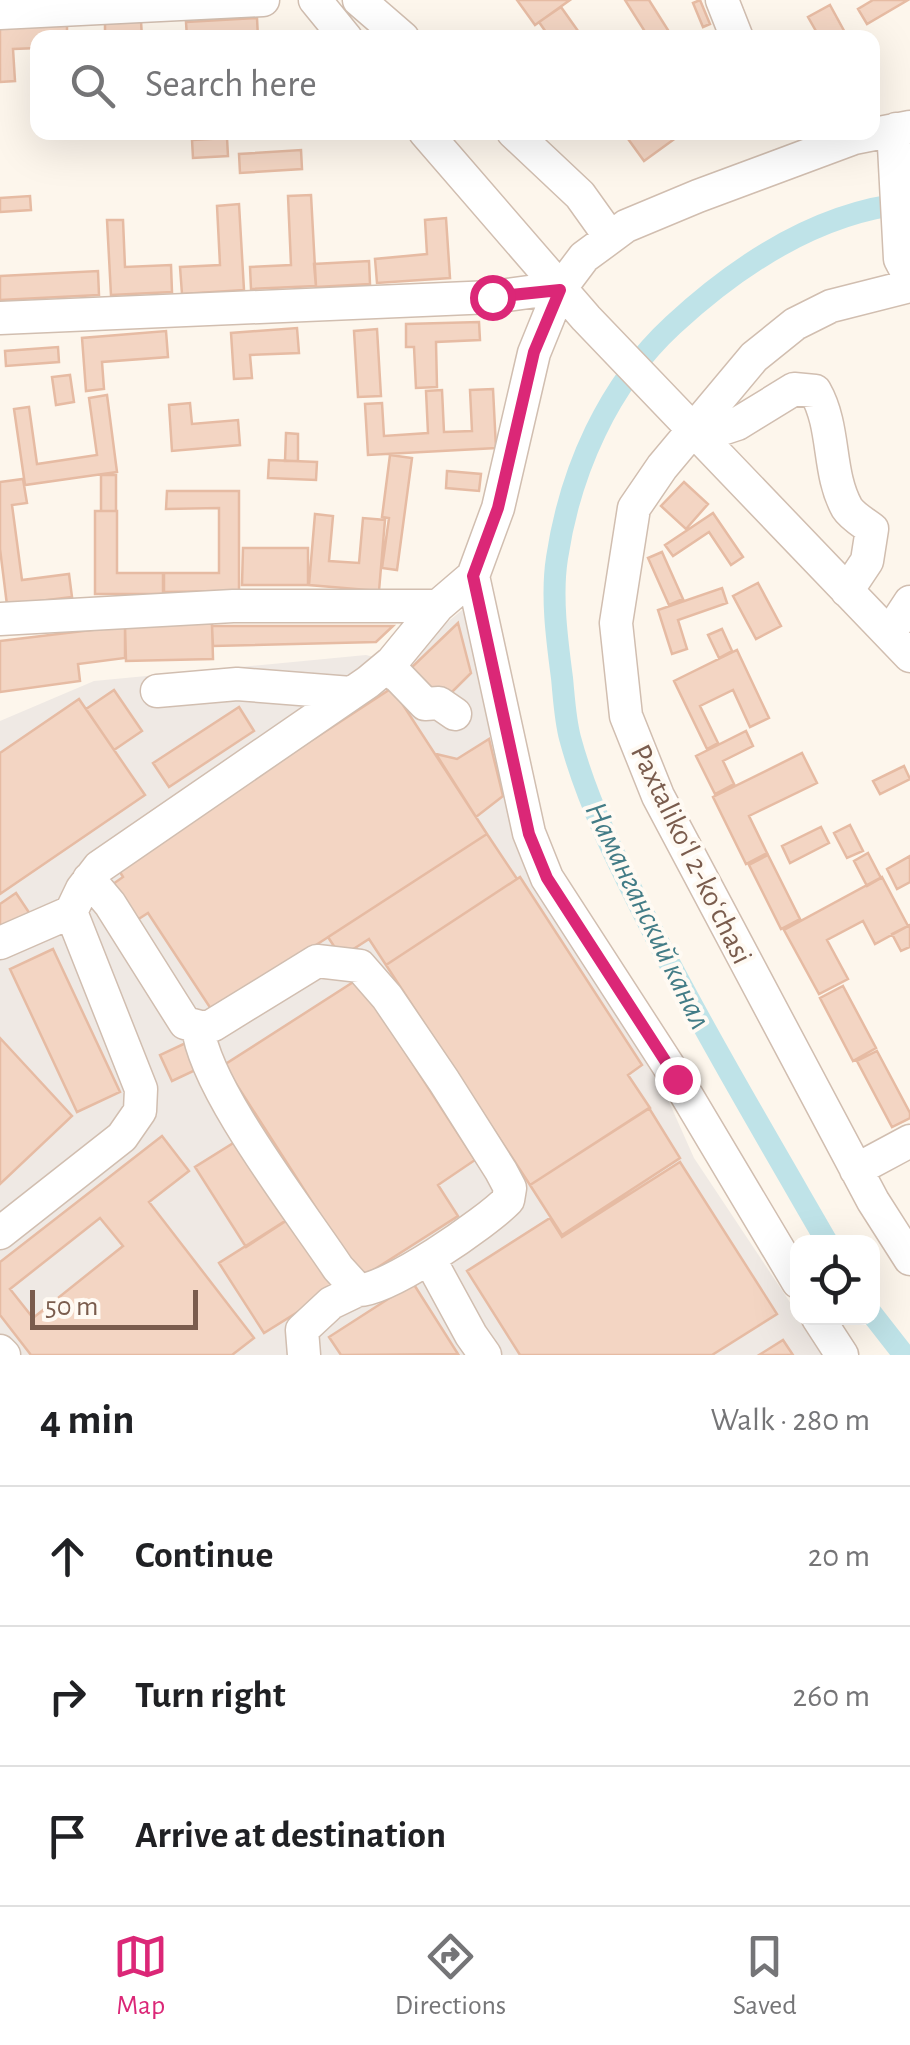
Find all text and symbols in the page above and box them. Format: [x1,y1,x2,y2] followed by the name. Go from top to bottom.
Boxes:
[30,30,880,140] search box
[65,58,120,113] icon: search
[145,66,317,104] text: Search here
[470,275,516,321] route start
[625,740,757,969] street label: Paxtalikoʻl 2-koʻchasi
[579,797,717,1034] water label: Наманганский канал
[655,1057,701,1103] route end
[790,1235,880,1325] map controls
[790,1235,880,1325] button: locate
[30,1285,198,1330] scale bar
[45,1293,99,1321] text: 50 m
[40,1399,135,1441] text: 4 min
[710,1404,870,1436] text: Walk · 280 m
[40,1529,95,1584] icon: ahead
[135,1537,273,1575] text: Continue
[808,1540,870,1572] text: 20 m
[40,1669,95,1724] icon: right
[135,1677,285,1715] text: Turn right
[793,1680,870,1712] text: 260 m
[40,1809,95,1864] icon: arrive
[135,1817,446,1855] text: Arrive at destination
[113,1929,168,2023] tab: Map
[395,1929,506,2023] tab: Directions
[733,1929,797,2023] tab: Saved

